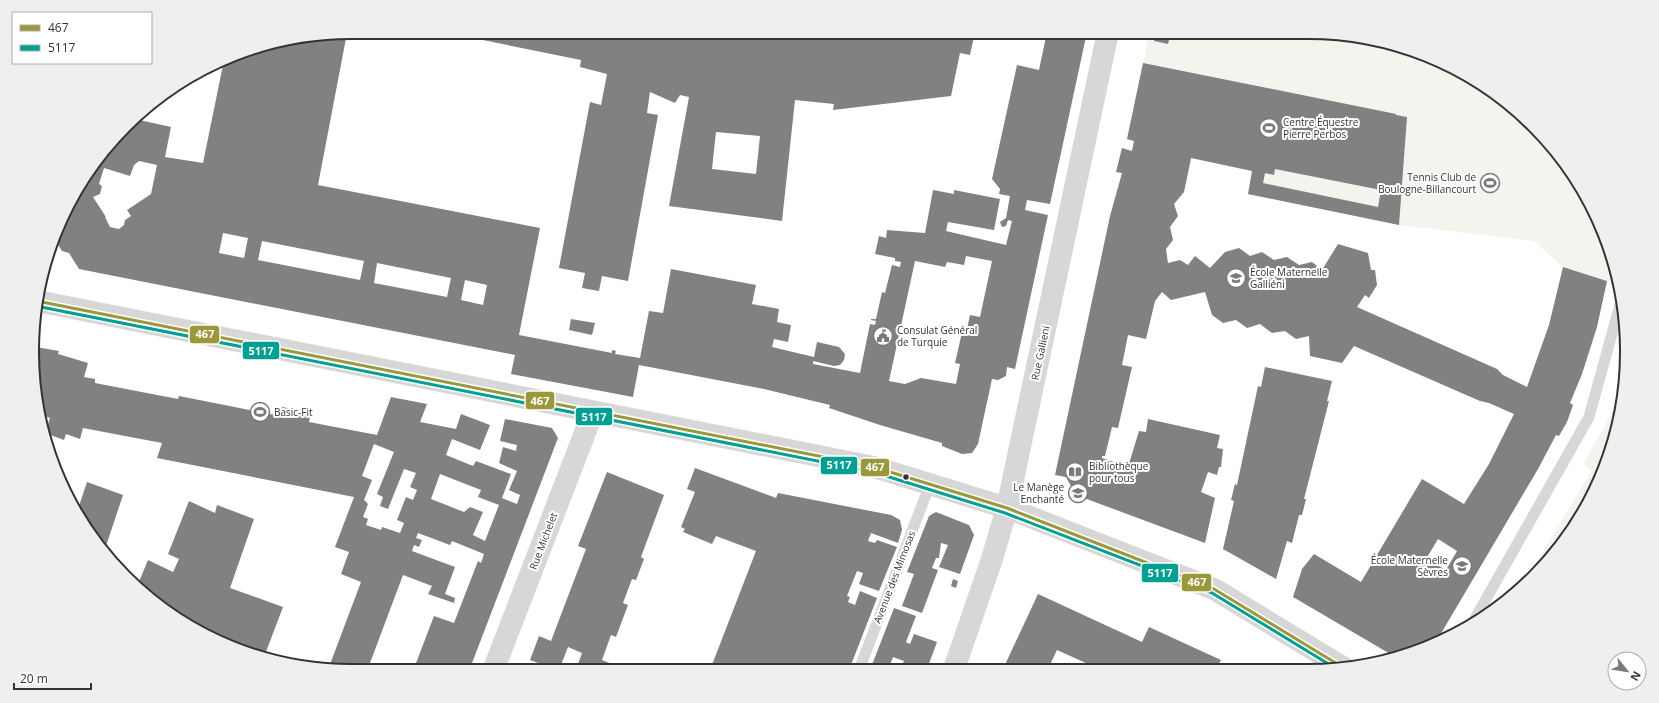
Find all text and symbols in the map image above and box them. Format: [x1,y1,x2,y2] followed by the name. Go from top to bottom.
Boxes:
[12,12,152,64] legend
[48,19,69,36] text: 467
[48,39,76,56] text: 5117
[1283,115,1359,141] place label: Centre Équestre Pierre Perbos
[1258,117,1280,139] sports icon: Centre Équestre Pierre Perbos
[1378,170,1476,196] place label: Tennis Club de Boulogne-Billancourt
[1479,172,1501,194] sports icon: Tennis Club de Boulogne-Billancourt
[1250,265,1328,291] place label: École Maternelle Galliéni
[1225,267,1247,289] school or university icon: École Maternelle Galliéni
[897,323,977,349] place label: Consulat Général de Turquie
[189,325,220,344] line badge: 467
[872,325,894,347] public building icon: Consulat Général de Turquie
[1027,325,1053,381] street label: Rue Gallieni
[196,326,214,341] text: 467
[242,341,280,360] line badge: 5117
[248,343,274,358] text: 5117
[525,391,555,410] line badge: 467
[531,393,549,408] text: 467
[249,401,271,423] sports icon: Basic-Fit
[274,405,313,419] place label: Basic-Fit
[575,407,613,426] line badge: 5117
[581,409,607,424] text: 5117
[820,456,858,475] line badge: 5117
[826,457,852,472] text: 5117
[860,458,890,477] line badge: 467
[866,459,884,474] text: 467
[1089,459,1149,485] place label: Bibliothèque pour tous
[1064,461,1086,483] library icon: Bibliothèque pour tous
[901,472,911,482] unlabelled marker
[1013,480,1064,506] place label: Le Manège Enchanté
[1067,482,1089,504] school or university icon: Le Manège Enchanté
[526,510,560,572] street label: Rue Michelet
[870,528,918,625] street label: Avenue des Mimosas
[1371,553,1448,579] place label: École Maternelle Sèvres
[1451,555,1473,577] school or university icon: École Maternelle Sèvres
[1141,563,1179,583] line badge: 5117
[1147,565,1173,580] text: 5117
[1181,573,1212,592] line badge: 467
[1188,574,1206,589] text: 467
[1607,651,1647,691] north arrow
[14,665,91,691] scale bar
[1627,669,1645,684] text: N
[20,670,48,687] text: 20 m

